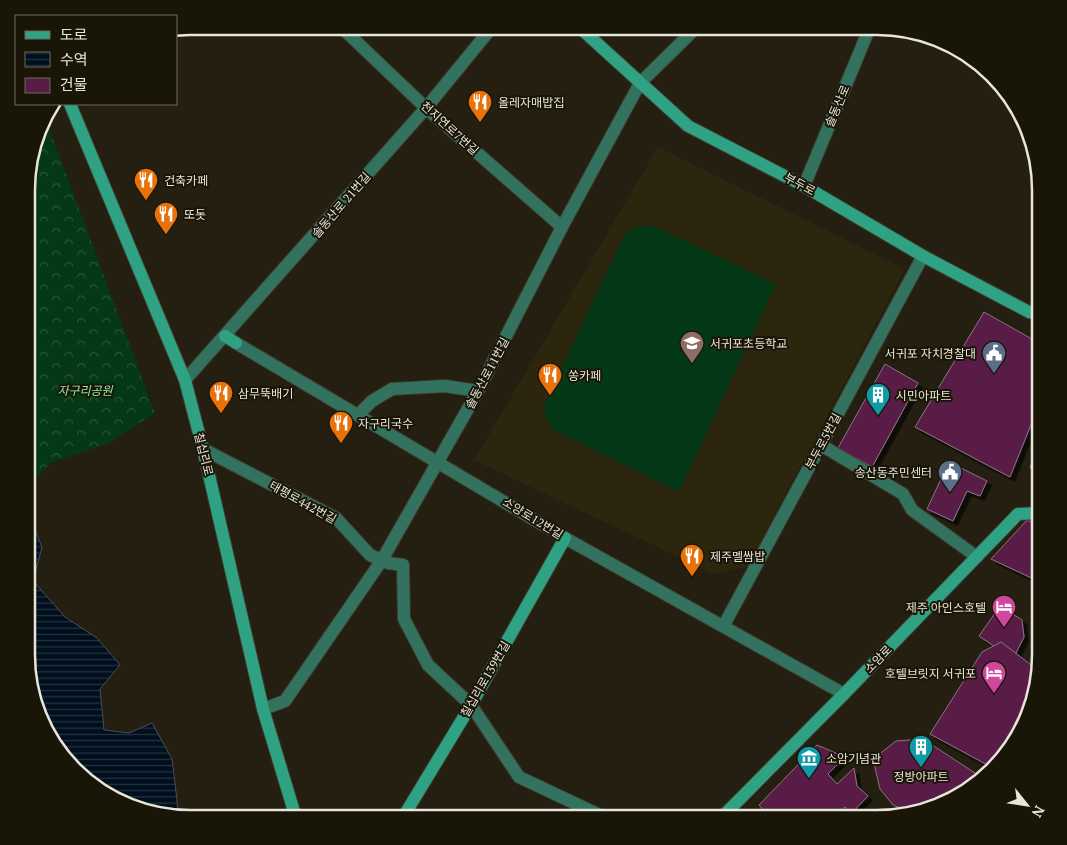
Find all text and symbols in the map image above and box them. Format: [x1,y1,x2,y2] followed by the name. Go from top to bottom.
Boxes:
[15,15,178,105] legend
[60,24,88,44] text: 도로
[60,49,88,69] text: 수역
[60,74,88,94] text: 건물
[821,83,853,129] street label: 솔동산로
[467,89,493,123] restaurant icon: 올레자매밥집
[498,95,564,110] place label: 올레자매밥집
[418,98,482,158] street label: 천지연로7번길
[133,167,159,201] restaurant icon: 건축카페
[308,169,374,241] street label: 솔동산로 21번길
[782,169,818,199] street label: 부두로
[164,173,208,188] place label: 건축카페
[153,201,179,235] restaurant icon: 또돗
[184,207,206,222] place label: 또돗
[679,330,705,364] school or university icon: 서귀포초등학교
[462,335,512,411] street label: 솔동산로11번길
[710,336,787,351] place label: 서귀포초등학교
[981,340,1007,374] public building icon: 서귀포 자치경찰대
[885,346,976,361] place label: 서귀포 자치경찰대
[537,362,563,396] restaurant icon: 쏭카페
[568,368,601,383] place label: 쏭카페
[208,380,234,414] restaurant icon: 삼무뚝배기
[865,382,891,416] building icon: 시민아파트
[57,383,114,398] park label: 자구리공원
[238,386,293,401] place label: 삼무뚝배기
[896,388,951,403] place label: 시민아파트
[328,410,354,444] restaurant icon: 자구리국수
[802,410,844,472] street label: 부두로5번길
[358,416,413,431] place label: 자구리국수
[191,431,217,477] street label: 칠십리로
[937,459,963,493] public building icon: 송산동주민센터
[855,465,932,480] place label: 송산동주민센터
[267,477,339,527] street label: 태평로442번길
[500,494,566,542] street label: 소양로12번길
[679,543,705,577] restaurant icon: 제주멜쌈밥
[710,549,765,564] place label: 제주멜쌈밥
[991,594,1017,628] hotel icon: 제주 아인스호텔
[906,600,986,615] place label: 제주 아인스호텔
[457,638,513,720] street label: 칠십리로139번길
[861,642,895,676] street label: 소암로
[981,660,1007,694] hotel icon: 호텔브릿지 서귀포
[885,666,976,681] place label: 호텔브릿지 서귀포
[908,734,934,768] building icon: 정방아파트
[796,745,822,779] museum icon: 소암기념관
[826,751,881,766] place label: 소암기념관
[893,769,949,784] place label: 정방아파트
[1002,780,1052,830] north arrow
[1028,802,1050,821] text: N

